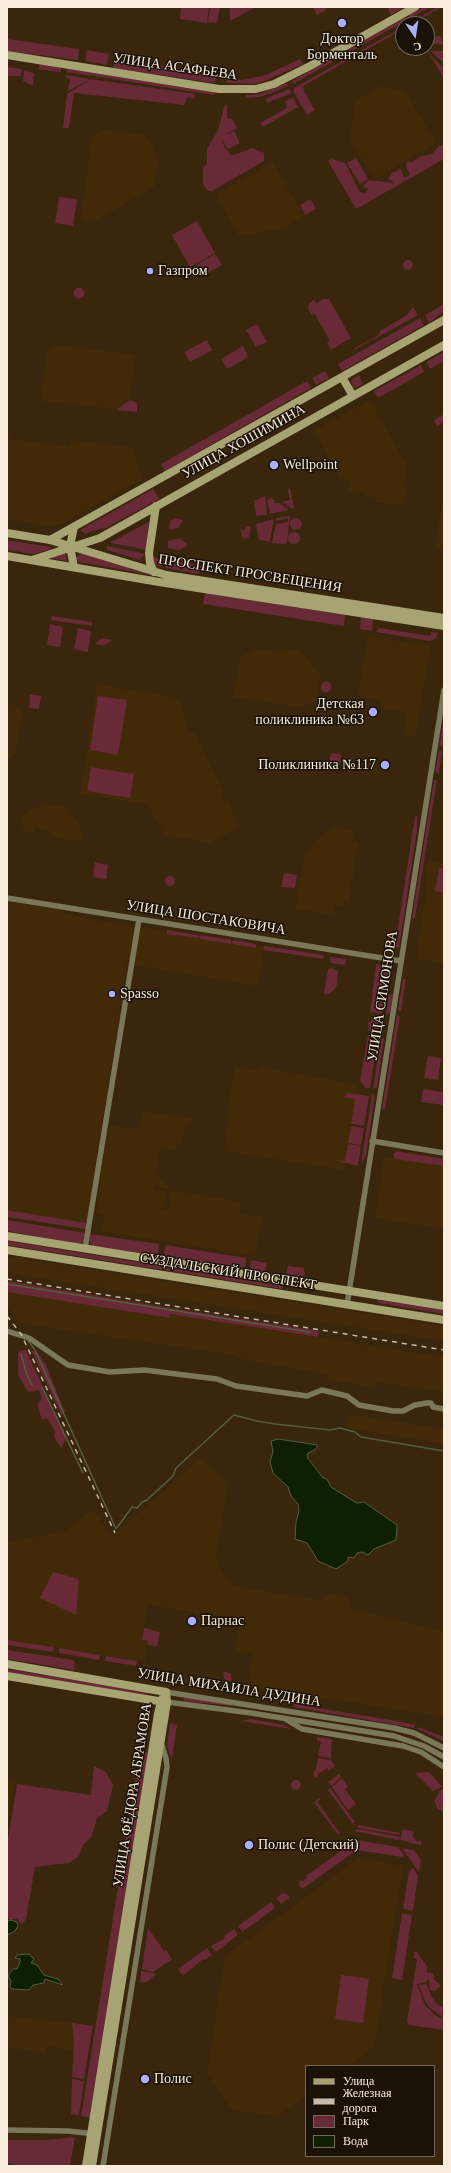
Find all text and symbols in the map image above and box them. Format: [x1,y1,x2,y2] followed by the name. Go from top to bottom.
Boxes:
[395,16,435,56] north arrow
[336,17,348,29] marker: Доктор Борменталь
[307,31,377,64] place label: Доктор Борменталь
[412,40,423,53] text: С
[112,50,238,84] street label: УЛИЦА АСАФЬЕВА
[158,263,208,279] place label: Газпром
[145,266,155,276] marker: Газпром
[179,401,309,483] street label: УЛИЦА ХОШИМИНА
[283,457,338,473] place label: Wellpoint
[268,459,280,471] marker: Wellpoint
[157,551,343,597] street label: ПРОСПЕКТ ПРОСВЕЩЕНИЯ
[255,696,364,728] place label: Детская поликлиника №63
[367,706,379,718] marker: Детская поликлиника №63
[258,757,376,773] place label: Поликлиника №117
[379,759,391,771] marker: Поликлиника №117
[125,897,287,939] street label: УЛИЦА ШОСТАКОВИЧА
[364,929,402,1063] street label: УЛИЦА СИМОНОВА
[120,986,159,1002] place label: Spasso
[107,989,117,999] marker: Spasso
[139,1250,317,1294] street label: СУЗДАЛЬСКИЙ ПРОСПЕКТ
[201,1613,244,1629] place label: Парнас
[186,1615,198,1627] marker: Парнас
[136,1665,322,1711] street label: УЛИЦА МИХАИЛА ДУДИНА
[110,1702,156,1888] street label: УЛИЦА ФЁДОРА АБРАМОВА
[258,1837,359,1853] place label: Полис (Детский)
[243,1839,255,1851] marker: Полис (Детский)
[305,2065,435,2157] legend
[154,2071,192,2087] place label: Полис
[139,2073,151,2085] marker: Полис
[343,2074,374,2088] text: Улица
[343,2086,392,2115] text: Железная дорога
[343,2114,369,2128] text: Парк
[343,2134,368,2148] text: Вода

